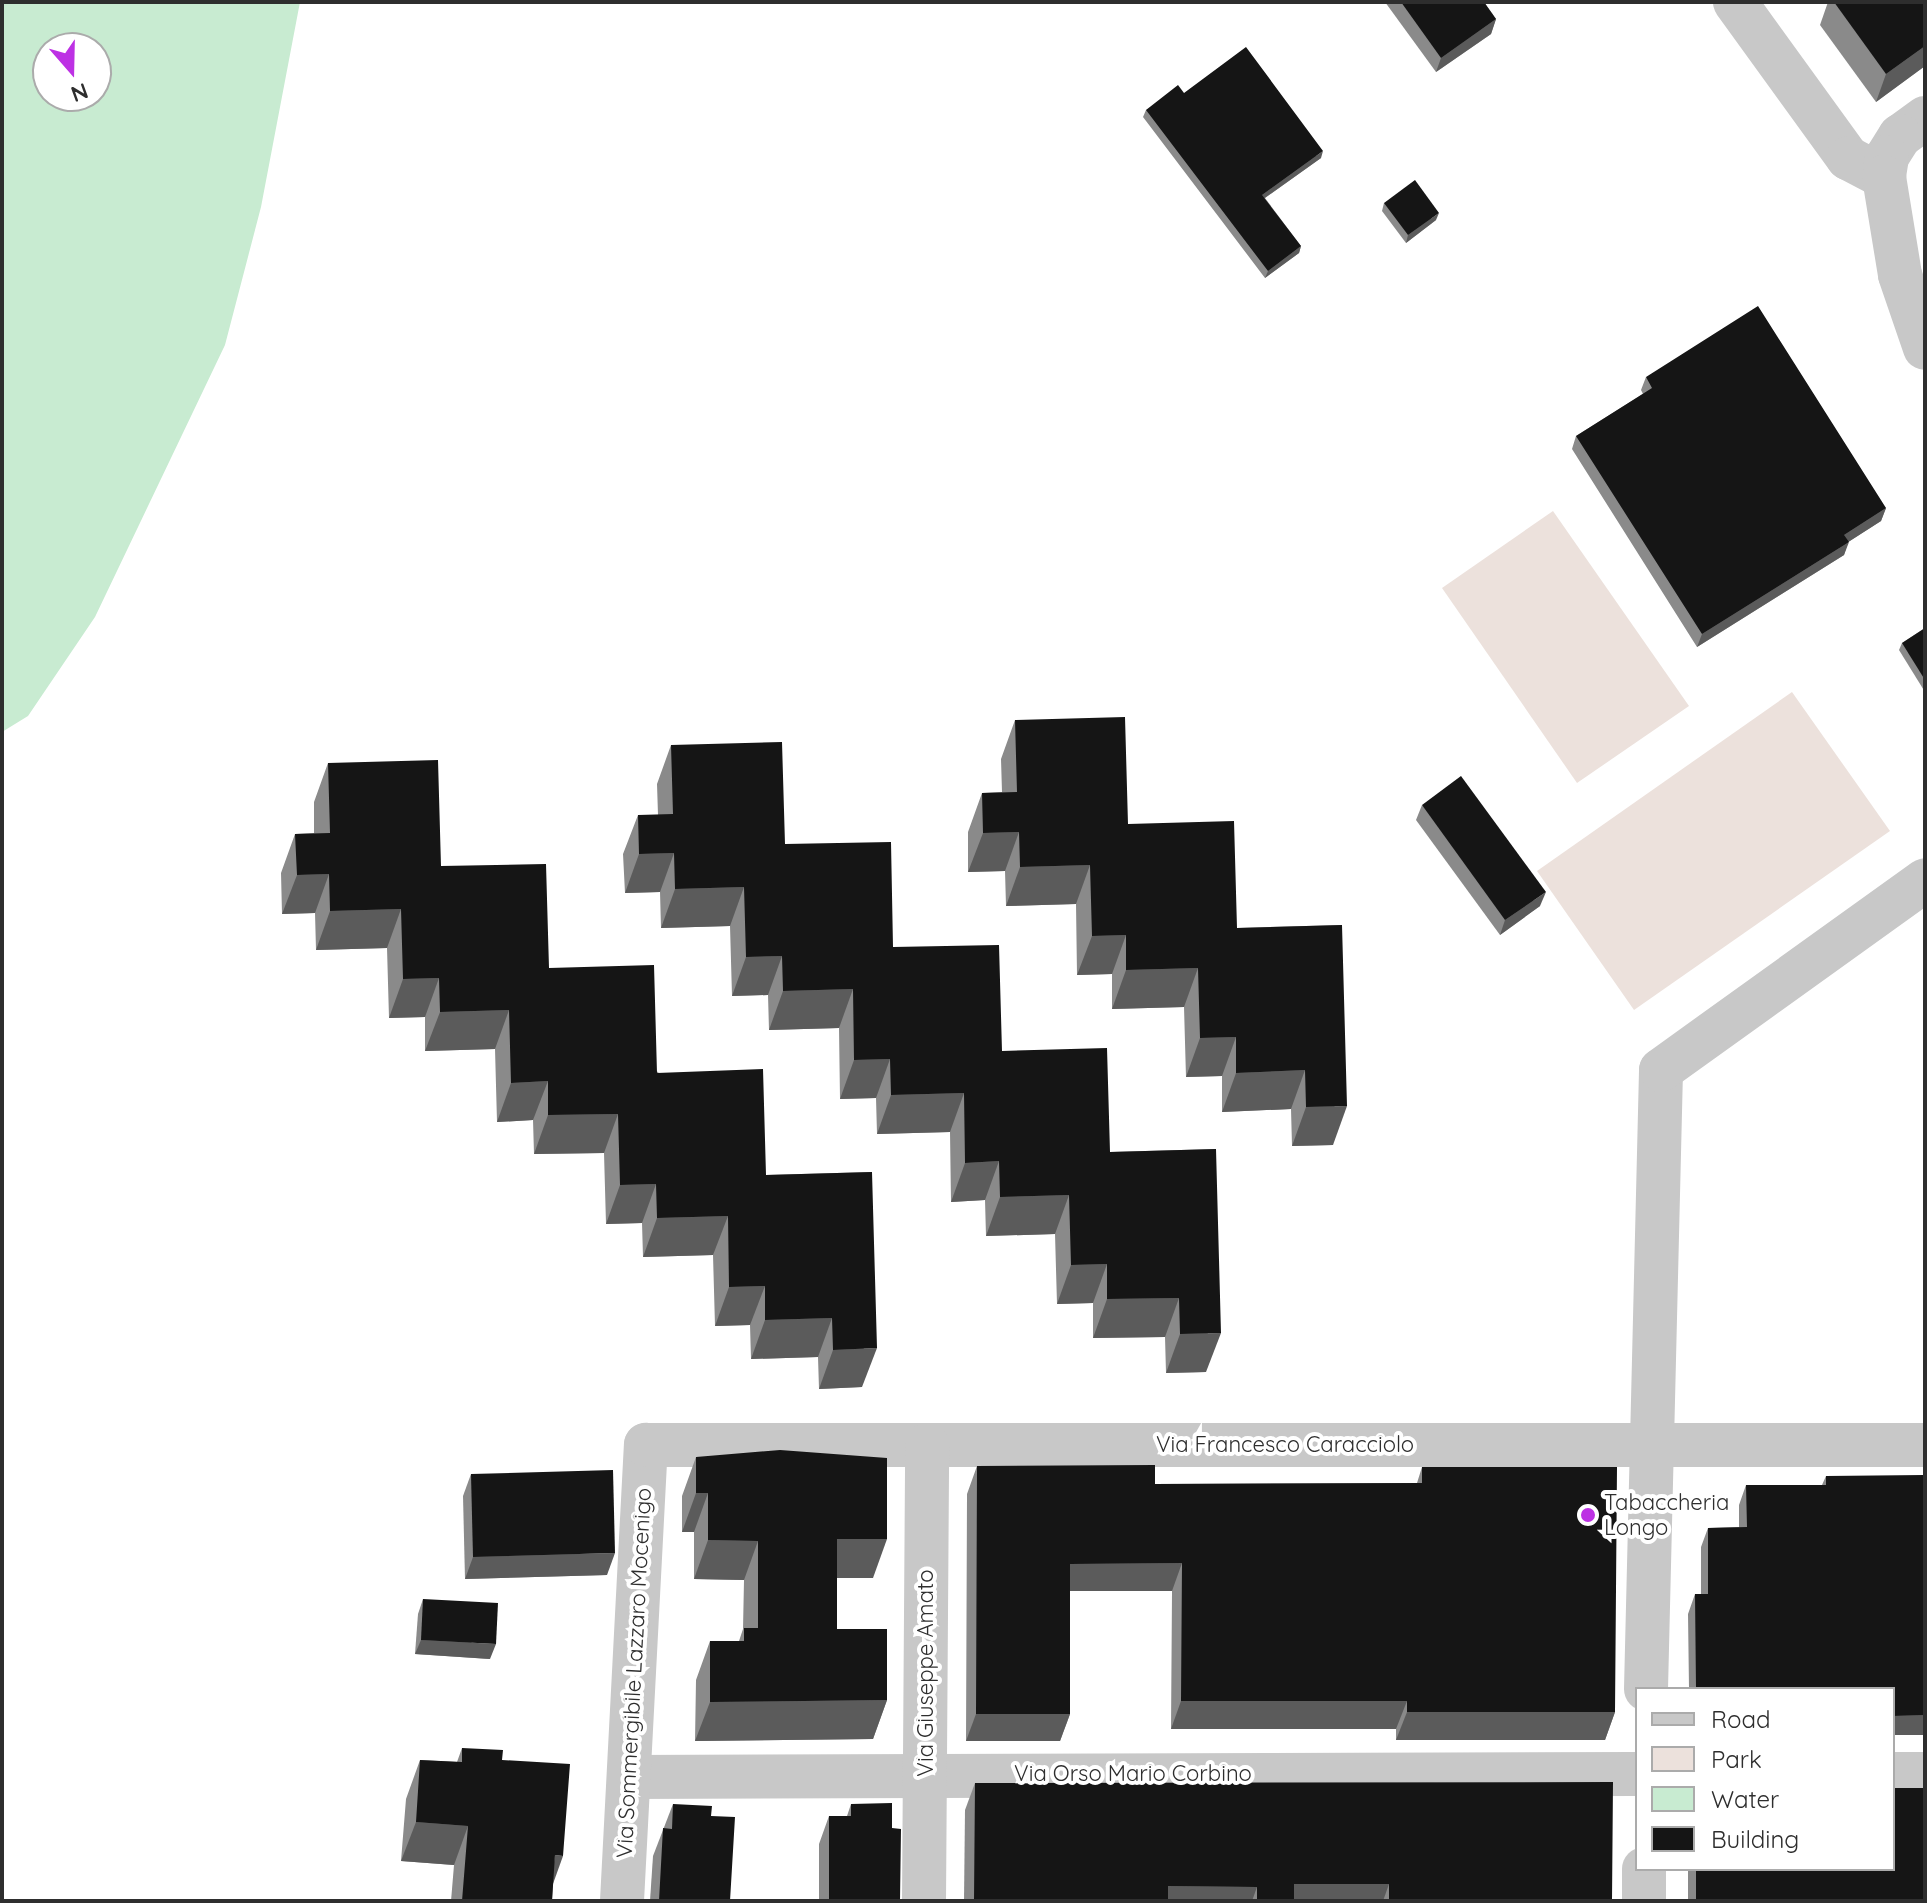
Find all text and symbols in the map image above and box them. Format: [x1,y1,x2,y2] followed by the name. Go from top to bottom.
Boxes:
[32,32,112,112] north arrow
[67,77,92,109] text: N
[1156,1432,1414,1458] street label: Via Francesco Caracciolo
[611,1487,657,1859] street label: Via Sommergibile Lazzaro Mocenigo
[1604,1489,1729,1540] place label: Tabaccheria Longo
[1579,1506,1597,1524] marker: Tabaccheria Longo
[913,1569,939,1777] street label: Via Giuseppe Amato
[1635,1687,1895,1871] legend
[1711,1704,1771,1734] text: Road
[1711,1744,1762,1774] text: Park
[1014,1761,1252,1787] street label: Via Orso Mario Corbino
[1711,1784,1779,1814] text: Water
[1711,1824,1799,1854] text: Building

